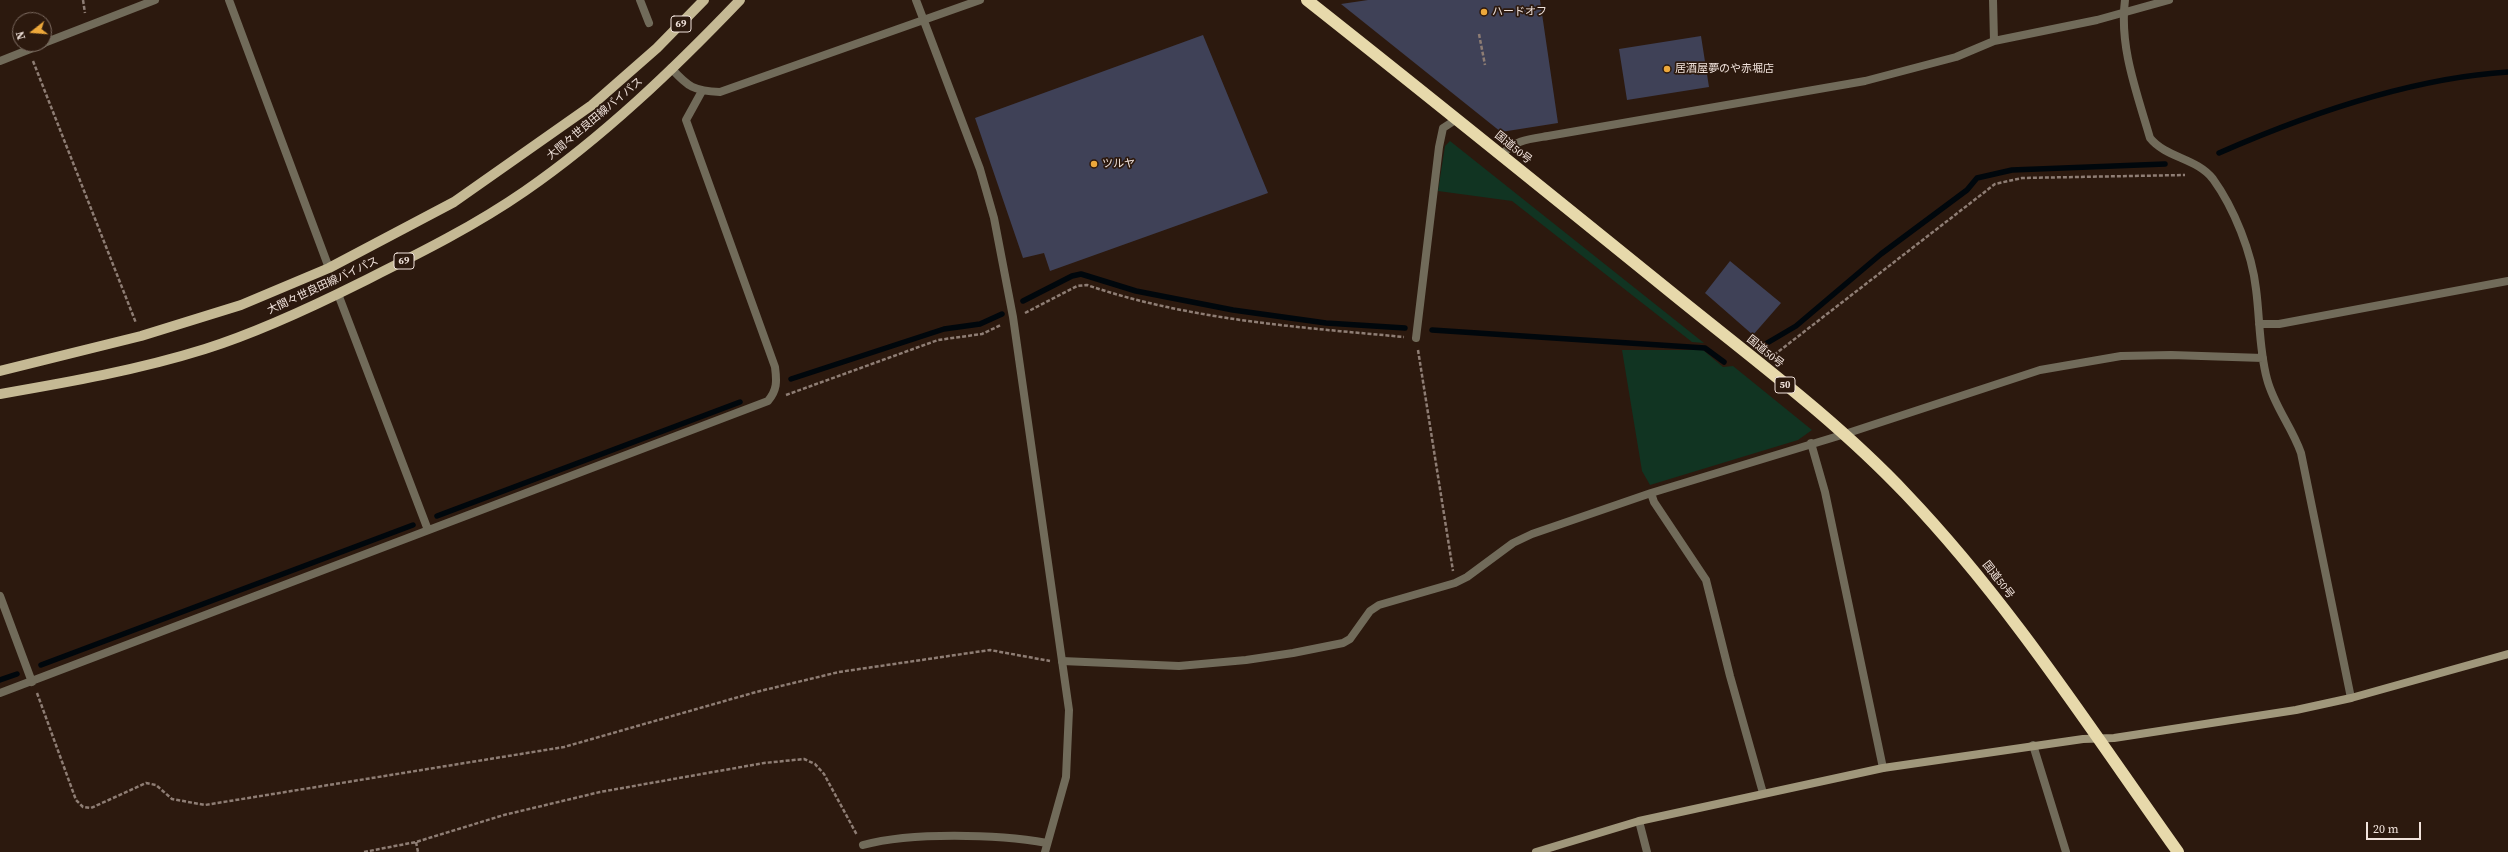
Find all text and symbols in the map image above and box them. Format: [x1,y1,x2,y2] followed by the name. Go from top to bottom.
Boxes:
[1492,5,1547,19] place label: ハードオフ
[1479,7,1489,17] marker: ハードオフ
[12,12,52,52] north arrow
[671,16,691,32] road number: 69
[13,29,29,41] text: N
[1675,62,1774,76] place label: 居酒屋夢のや赤堀店
[1662,64,1672,74] marker: 居酒屋夢のや赤堀店
[544,75,646,163] street label: 大間々世良田線バイパス
[1492,129,1534,167] street label: 国道50号
[1102,157,1135,171] place label: ツルヤ
[1089,159,1099,169] marker: ツルヤ
[394,253,414,269] road number: 69
[265,254,381,318] street label: 大間々世良田線バイパス
[1744,333,1786,371] street label: 国道50号
[1775,377,1795,393] road number: 50
[1979,559,2017,601] street label: 国道50号
[2368,814,2423,840] scale bar
[2373,821,2399,837] text: 20 m

